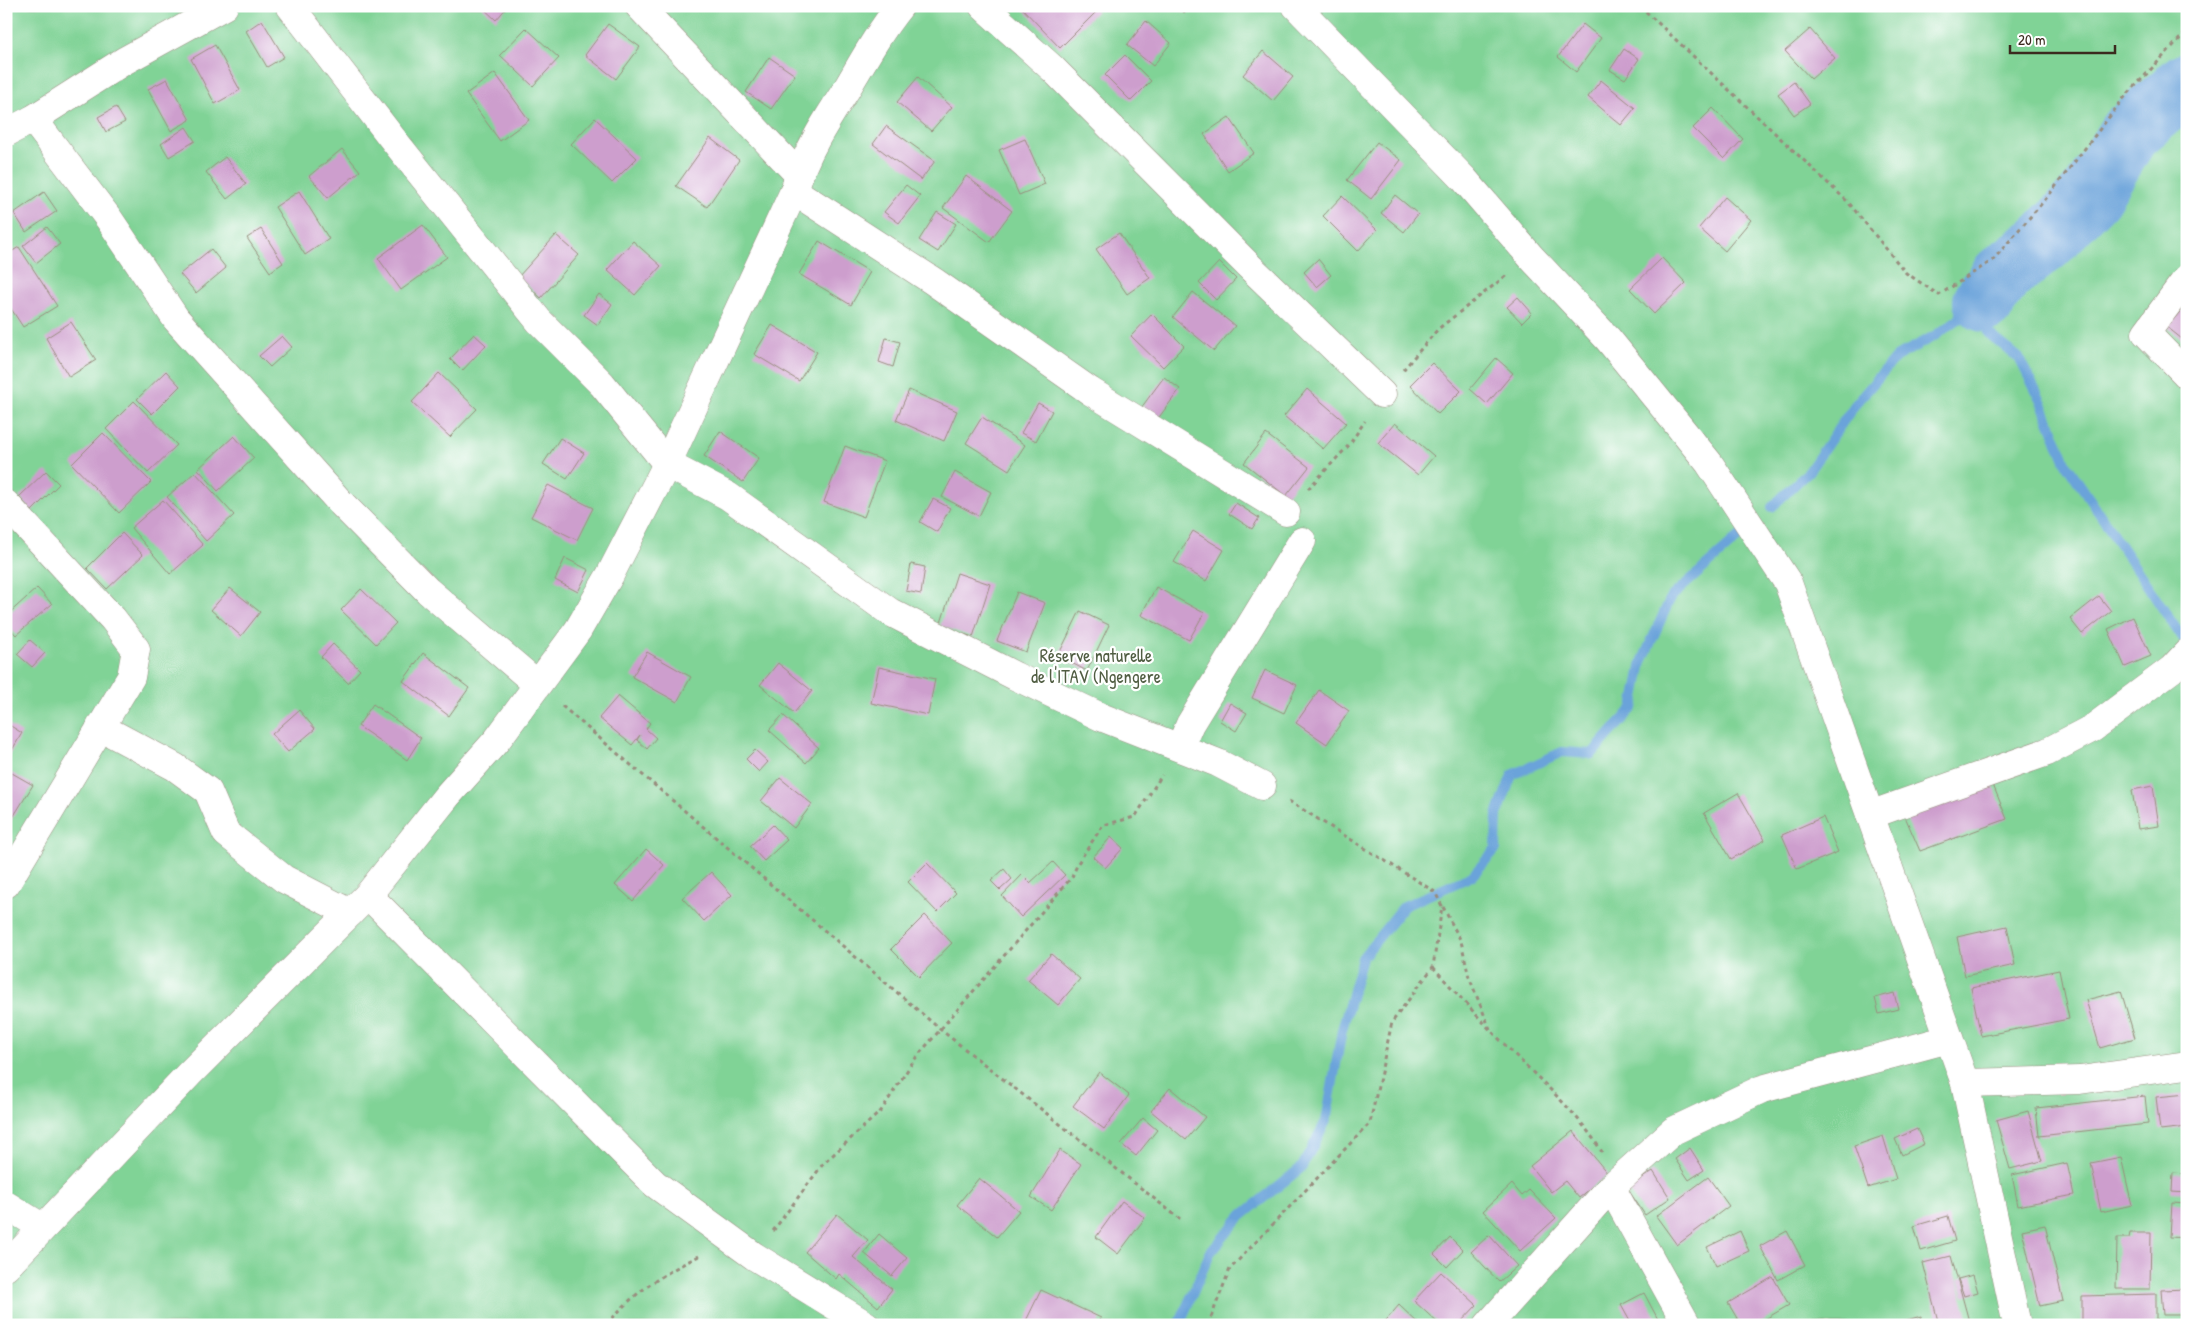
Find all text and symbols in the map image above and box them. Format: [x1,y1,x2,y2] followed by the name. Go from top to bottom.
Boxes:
[2010,22,2116,54] scale bar
[2018,29,2045,50] text: 20 m
[1031,643,1161,689] park label: Réserve naturelle de l'ITAV (Ngengere

